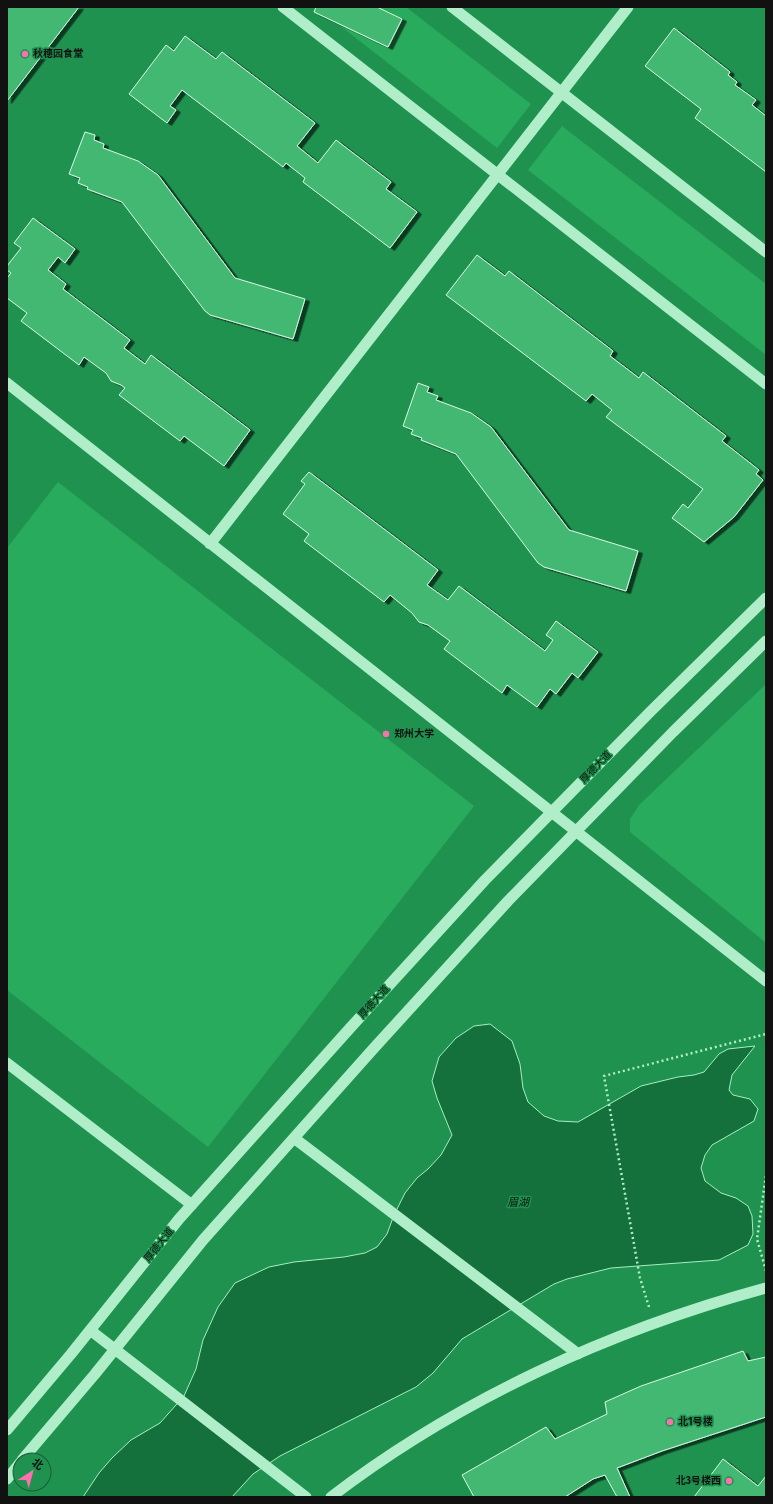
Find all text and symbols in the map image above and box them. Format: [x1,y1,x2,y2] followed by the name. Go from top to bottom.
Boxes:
[33,48,83,60] place label: 秋穗园食堂
[20,49,30,59] marker: 秋穗园食堂
[394,727,434,740] place label: 郑州大学
[381,729,391,739] marker: 郑州大学
[578,748,614,786] street label: 厚德大道
[356,983,392,1021] street label: 厚德大道
[507,1196,531,1209] water label: 眉湖
[142,1226,176,1264] street label: 厚德大道
[678,1416,713,1428] place label: 北1号楼
[665,1417,675,1427] marker: 北1号楼
[12,1452,52,1492] north arrow
[29,1456,46,1473] text: 北
[676,1475,721,1487] place label: 北3号楼西
[724,1476,734,1486] marker: 北3号楼西

